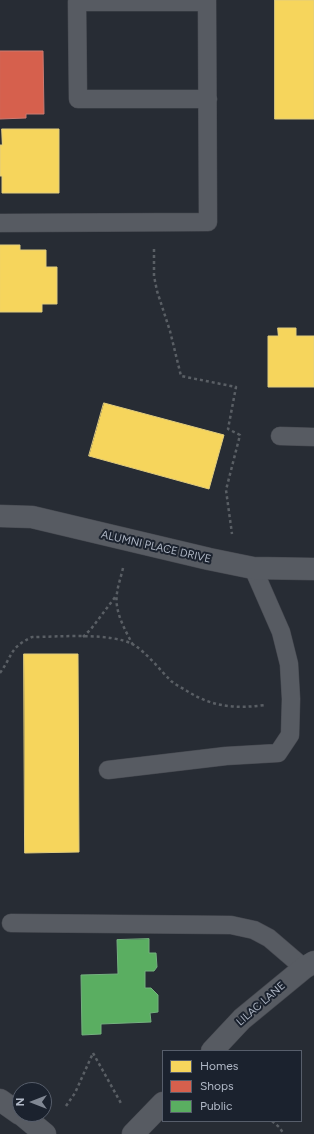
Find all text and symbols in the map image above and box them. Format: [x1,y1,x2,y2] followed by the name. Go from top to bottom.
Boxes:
[100,528,212,566] street label: ALUMNI PLACE DRIVE
[234,979,288,1029] street label: LILAC LANE
[162,1050,302,1122] legend
[200,1059,238,1073] text: Homes
[200,1079,234,1093] text: Shops
[12,1082,52,1122] north arrow
[14,1098,27,1106] text: N
[200,1099,233,1113] text: Public

